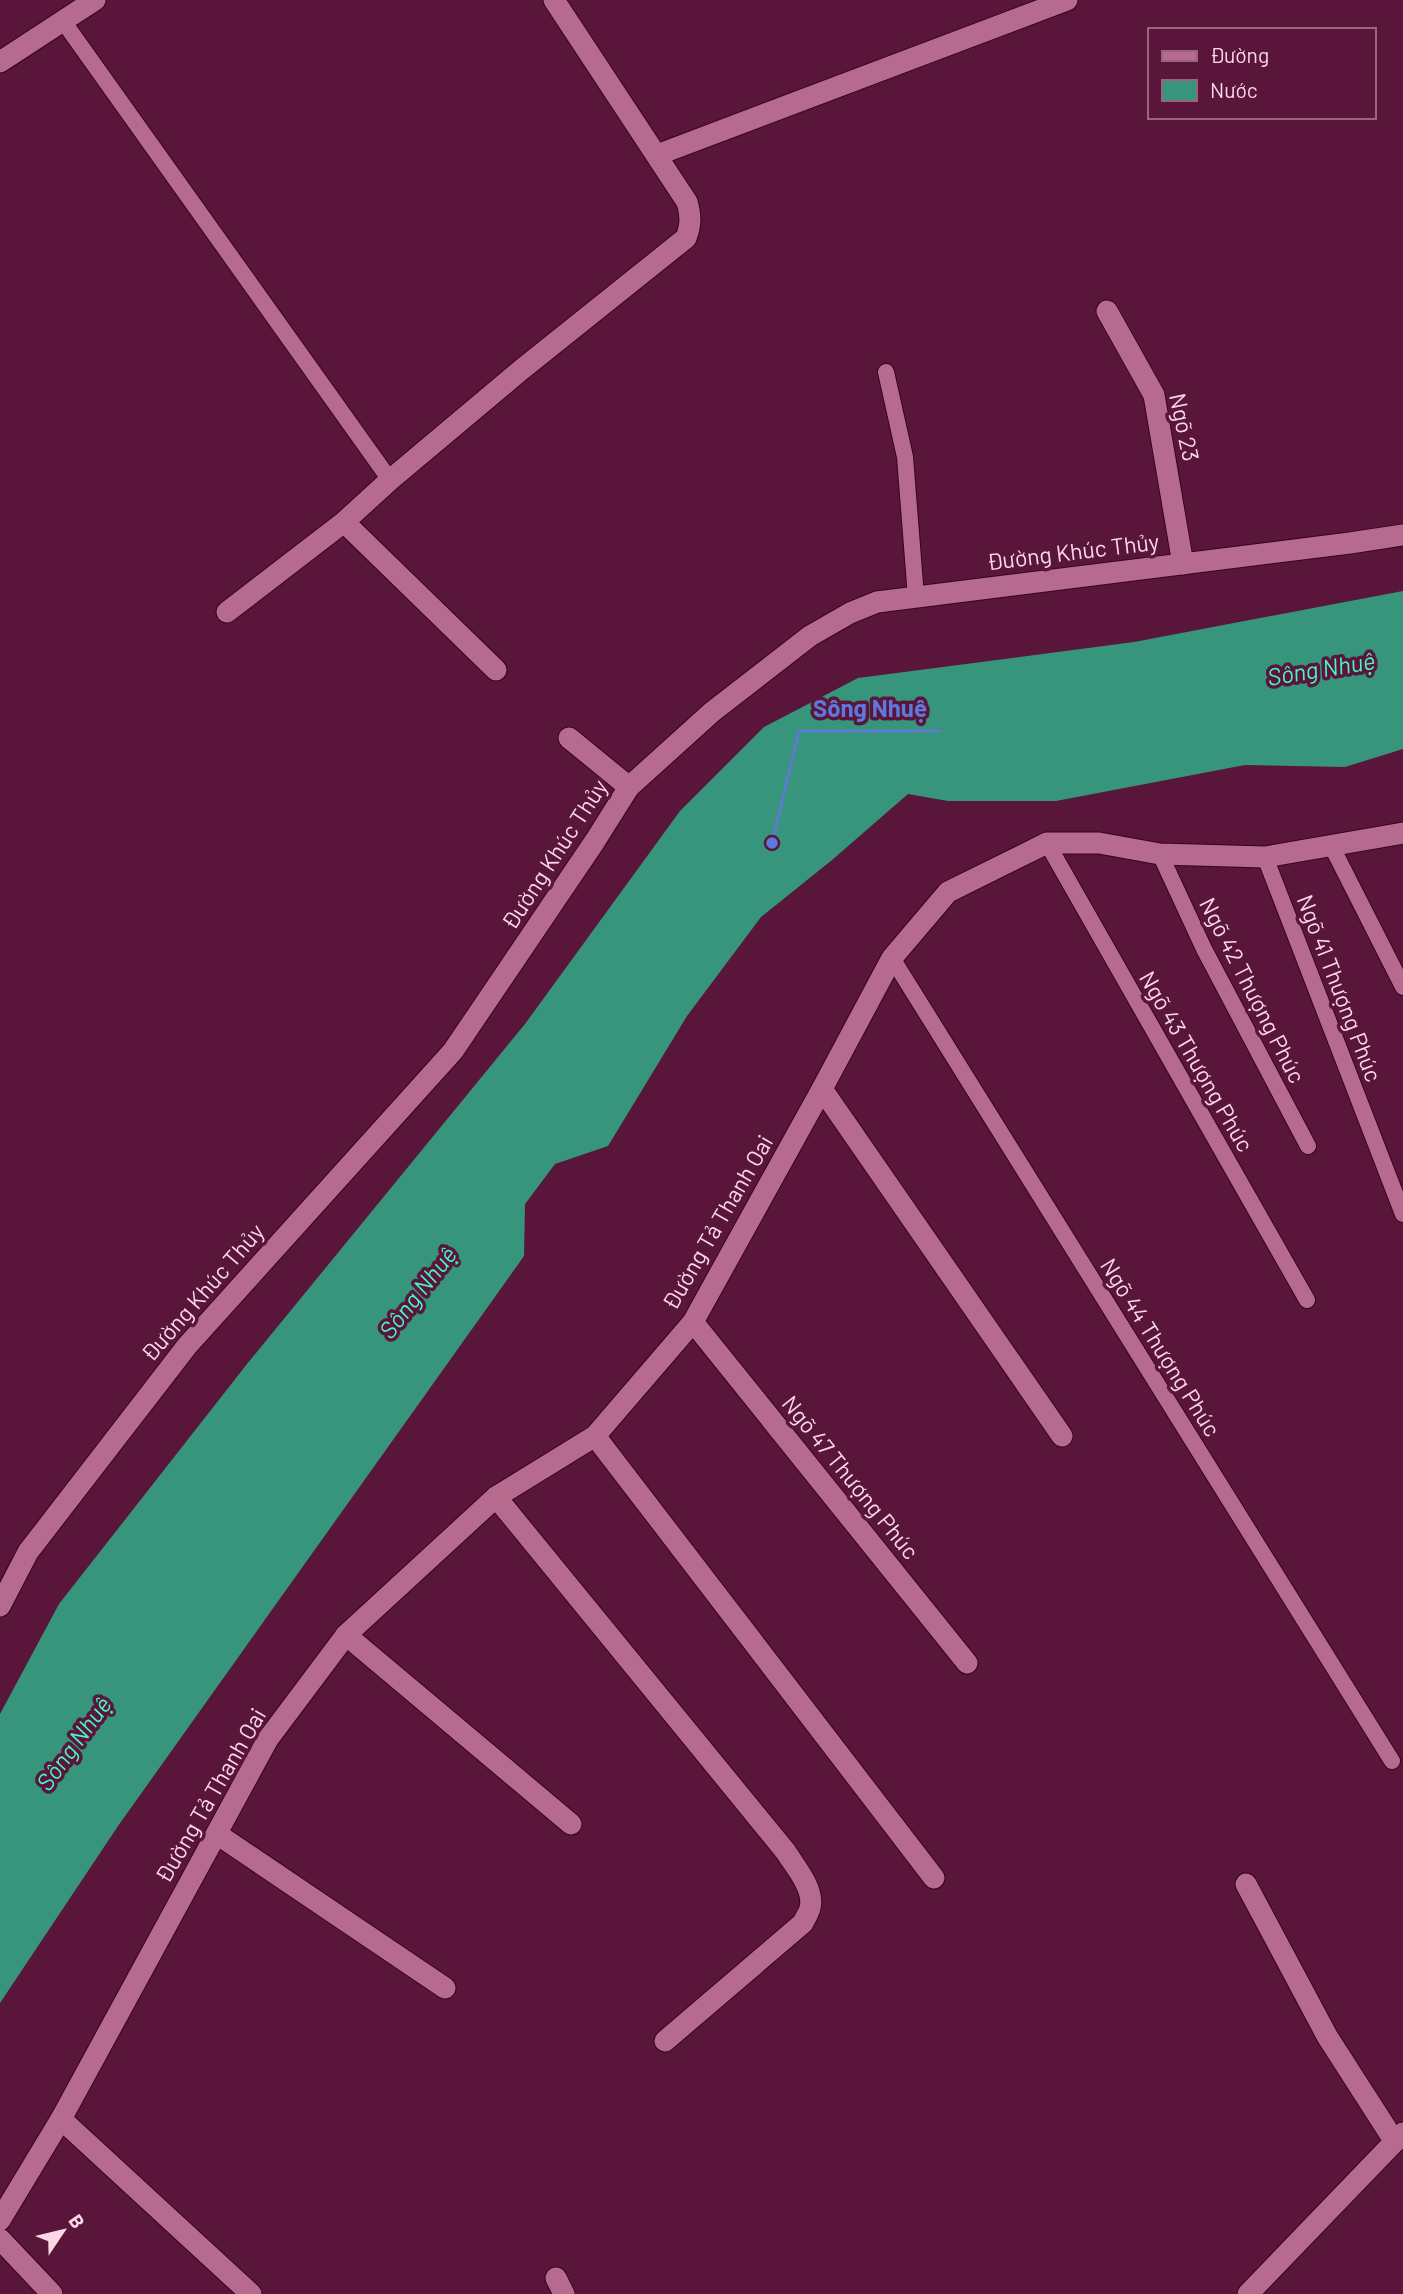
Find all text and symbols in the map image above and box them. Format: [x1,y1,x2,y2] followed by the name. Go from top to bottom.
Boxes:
[1148,28,1375,119] legend
[1210,42,1269,67] text: Đường
[1210,77,1258,102] text: Nước
[1164,390,1206,464] street label: Ngõ 23
[985,526,1161,575] street label: Đường Khúc Thủy
[1265,645,1377,691] water label: Sông Nhuệ
[799,686,941,731] callout: Sông Nhuệ
[813,693,927,723] text: Sông Nhuệ
[495,773,613,934] street label: Đường Khúc Thủy
[1291,891,1389,1085] street label: Ngõ 41 Thượng Phúc
[1194,893,1312,1087] street label: Ngõ 42 Thượng Phúc
[1134,966,1260,1156] street label: Ngõ 43 Thượng Phúc
[656,1130,778,1314] street label: Đường Tả Thanh Oai
[135,1217,270,1367] street label: Đường Khúc Thủy
[372,1240,462,1344] water label: Sông Nhuệ
[1095,1253,1227,1441] street label: Ngõ 44 Thượng Phúc
[777,1390,925,1564] street label: Ngõ 47 Thượng Phúc
[29,1690,117,1796] water label: Sông Nhuệ
[149,1703,271,1887] street label: Đường Tả Thanh Oai
[28,2196,98,2266] north arrow
[65,2210,90,2232] text: B

